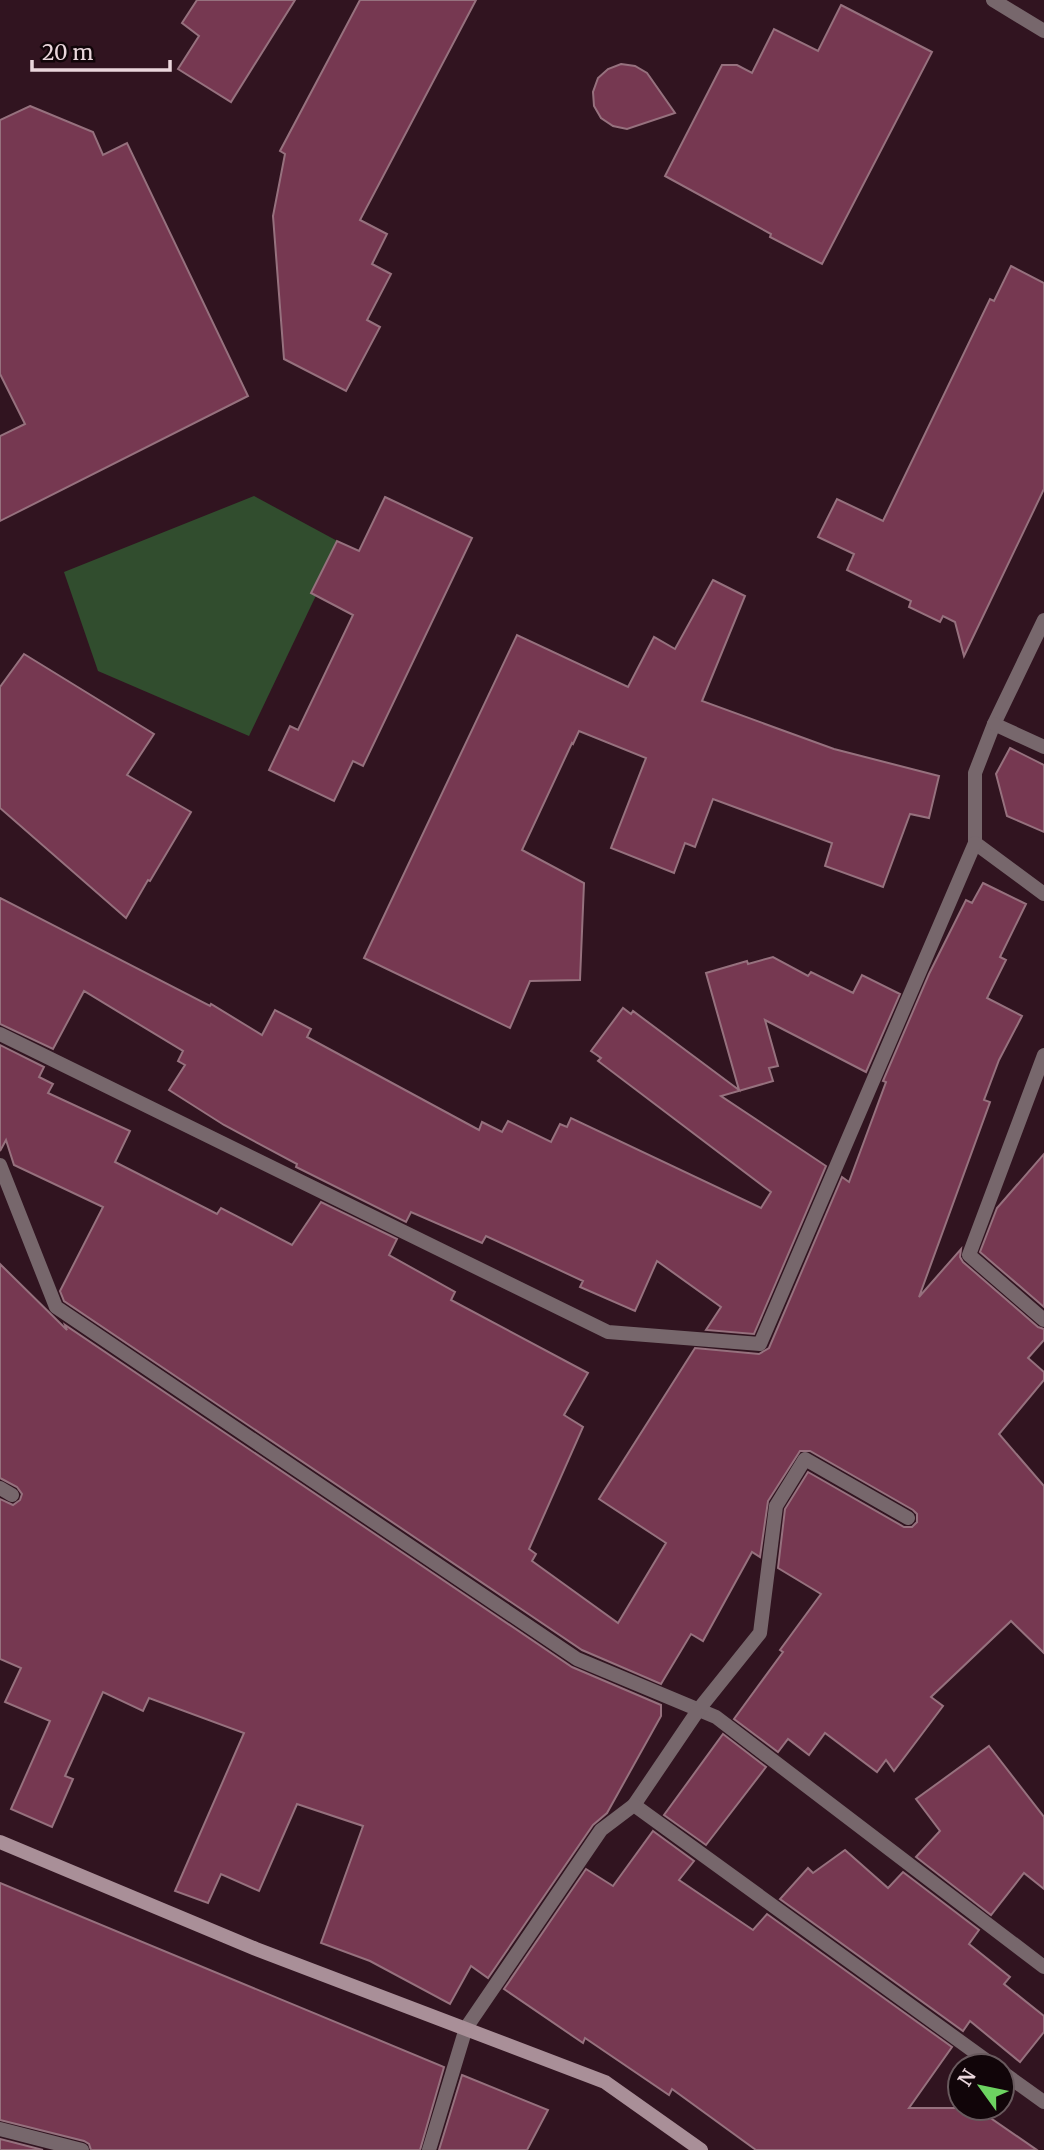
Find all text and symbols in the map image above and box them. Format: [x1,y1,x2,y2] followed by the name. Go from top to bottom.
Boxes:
[32,28,170,72] scale bar
[42,39,94,66] text: 20 m
[946,2052,1016,2122] north arrow
[953,2065,981,2091] text: N

